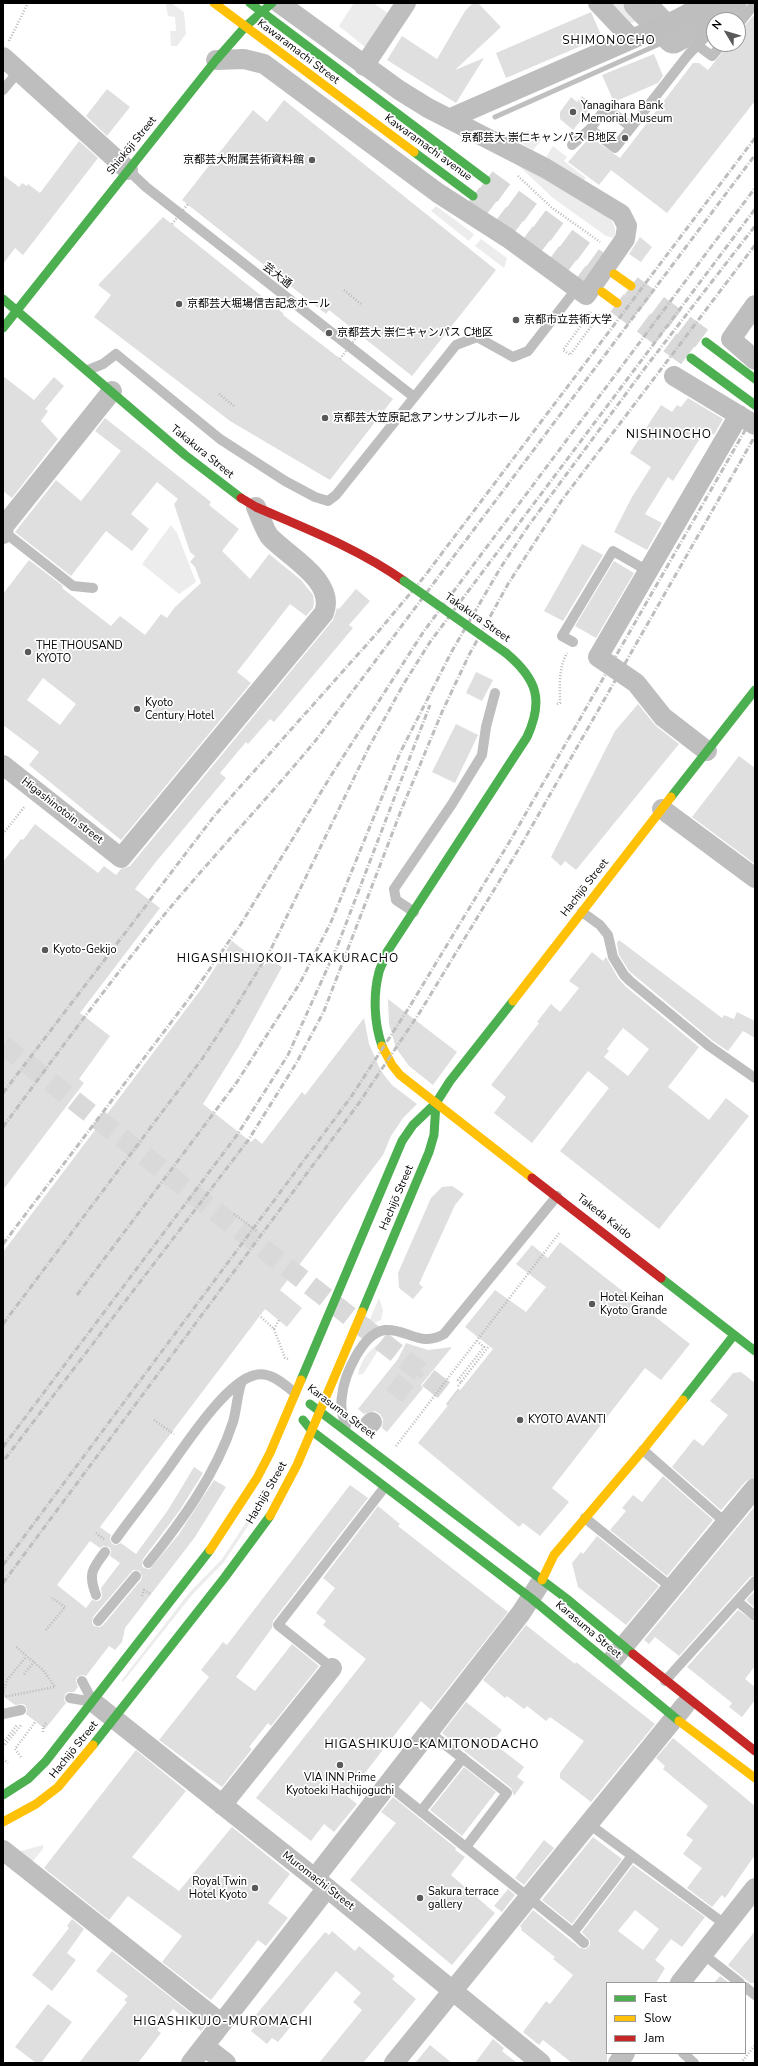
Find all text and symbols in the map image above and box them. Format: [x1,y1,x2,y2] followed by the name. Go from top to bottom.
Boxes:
[706,12,746,52] north arrow
[254,17,342,87] street label: Kawaramachi Street
[708,17,725,33] text: N
[562,34,656,48] district label: SHIMONOCHO
[581,99,672,125] place label: Yanagihara Bank Memorial Museum
[568,107,578,117] marker: Yanagihara Bank Memorial Museum
[382,112,474,184] street label: Kawaramachi avenue
[104,114,160,178] street label: Shiokōji Street
[461,131,617,145] place label: 京都芸大 崇仁キャンパス B地区
[620,133,630,143] marker: 京都芸大 崇仁キャンパス B地区
[183,153,304,167] place label: 京都芸大附属芸術資料館
[307,155,317,165] marker: 京都芸大附属芸術資料館
[260,261,294,291] street label: 芸大通
[187,297,330,311] place label: 京都芸大堀場信吉記念ホール
[174,299,184,309] marker: 京都芸大堀場信吉記念ホール
[524,313,612,327] place label: 京都市立芸術大学
[511,315,521,325] marker: 京都市立芸術大学
[337,326,493,340] place label: 京都芸大 崇仁キャンパス C地区
[324,328,334,338] marker: 京都芸大 崇仁キャンパス C地区
[333,411,520,425] place label: 京都芸大笠原記念アンサンブルホール
[320,413,330,423] marker: 京都芸大笠原記念アンサンブルホール
[168,423,236,481] street label: Takakura Street
[626,428,712,442] district label: NISHINOCHO
[442,590,512,646] street label: Takakura Street
[36,639,123,665] place label: THE THOUSAND KYOTO
[23,647,33,657] marker: THE THOUSAND KYOTO
[145,696,214,722] place label: Kyoto Century Hotel
[132,704,142,714] marker: Kyoto Century Hotel
[19,775,105,847] street label: Higashinotoin street
[558,856,612,920] street label: Hachijō Street
[53,943,117,957] place label: Kyoto-Gekijo
[40,945,50,955] marker: Kyoto-Gekijo
[177,952,399,966] district label: HIGASHISHIOKOJI-TAKAKURACHO
[377,1163,417,1233] street label: Hachijō Street
[574,1192,634,1242] street label: Takeda Kaido
[600,1291,667,1317] place label: Hotel Keihan Kyoto Grande
[587,1299,597,1309] marker: Hotel Keihan Kyoto Grande
[304,1382,378,1442] street label: Karasuma Street
[528,1413,606,1427] place label: KYOTO AVANTI
[515,1415,525,1425] marker: KYOTO AVANTI
[244,1460,290,1526] street label: Hachijō Street
[552,1599,624,1661] street label: Karasuma Street
[47,1719,101,1781] street label: Hachijō Street
[324,1738,540,1752] district label: HIGASHIKUJO-KAMITONODACHO
[335,1760,345,1770] marker: VIA INN Prime Kyotoeki Hachijoguchi
[286,1771,394,1797] place label: VIA INN Prime Kyotoeki Hachijoguchi
[279,1849,357,1913] street label: Muromachi Street
[189,1875,247,1901] place label: Royal Twin Hotel Kyoto
[250,1883,260,1893] marker: Royal Twin Hotel Kyoto
[428,1885,499,1911] place label: Sakura terrace gallery
[415,1893,425,1903] marker: Sakura terrace gallery
[606,1982,746,2054] legend
[644,1990,667,2006] text: Fast
[644,2010,672,2026] text: Slow
[133,2015,313,2029] district label: HIGASHIKUJO-MUROMACHI
[644,2030,665,2046] text: Jam

